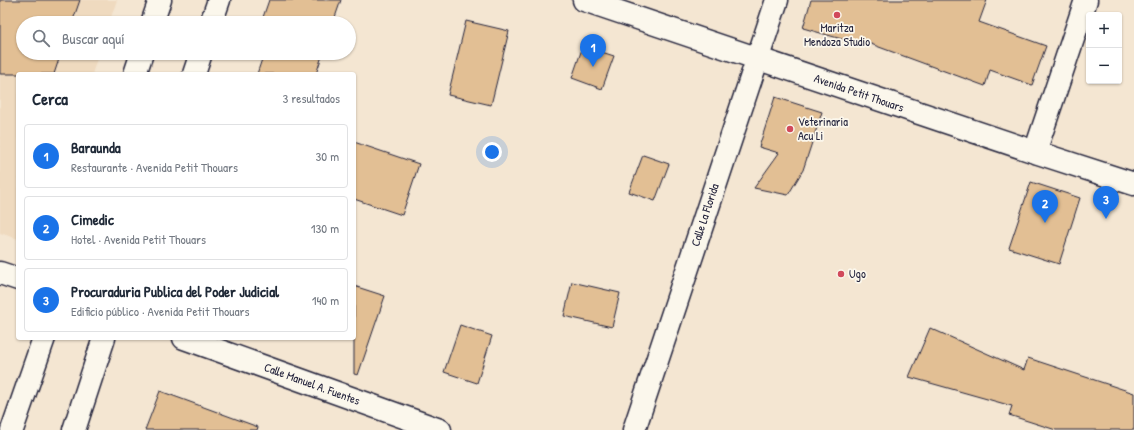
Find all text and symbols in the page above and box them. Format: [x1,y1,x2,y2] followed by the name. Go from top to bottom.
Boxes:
[832,10,842,20] marker: Maritza Mendoza Studio
[1086,12,1122,84] map controls
[1086,12,1122,48] button: +
[16,16,356,60] search box
[804,19,870,50] place label: Maritza Mendoza Studio
[30,27,52,49] icon: search
[62,28,125,49] text: Buscar aquí
[580,34,606,67] pin: 1
[1086,48,1122,84] button: −
[812,69,907,116] street label: Avenida Petit Thouars
[32,87,68,110] text: Cerca
[282,89,340,107] text: 3 resultados
[798,113,848,144] place label: Veterinaria Acu Li
[785,124,795,134] marker: Veterinaria Acu Li
[71,137,121,158] text: Baraunda
[482,142,502,162] your location
[44,147,48,165] text: 1
[316,147,339,165] text: 30 m
[71,158,238,176] text: Restaurante · Avenida Petit Thouars
[686,181,723,248] street label: Calle La Florida
[1093,186,1119,219] pin: 3
[1032,190,1058,223] pin: 2
[71,209,114,230] text: Cimedic
[43,219,49,237] text: 2
[311,219,339,237] text: 130 m
[71,230,206,248] text: Hotel · Avenida Petit Thouars
[849,265,866,282] place label: Ugo
[836,269,846,279] marker: Ugo
[71,281,279,302] text: Procuraduria Publica del Poder Judicial
[43,291,49,309] text: 3
[312,291,339,309] text: 140 m
[71,302,250,320] text: Edificio público · Avenida Petit Thouars
[262,358,363,409] street label: Calle Manuel A. Fuentes

